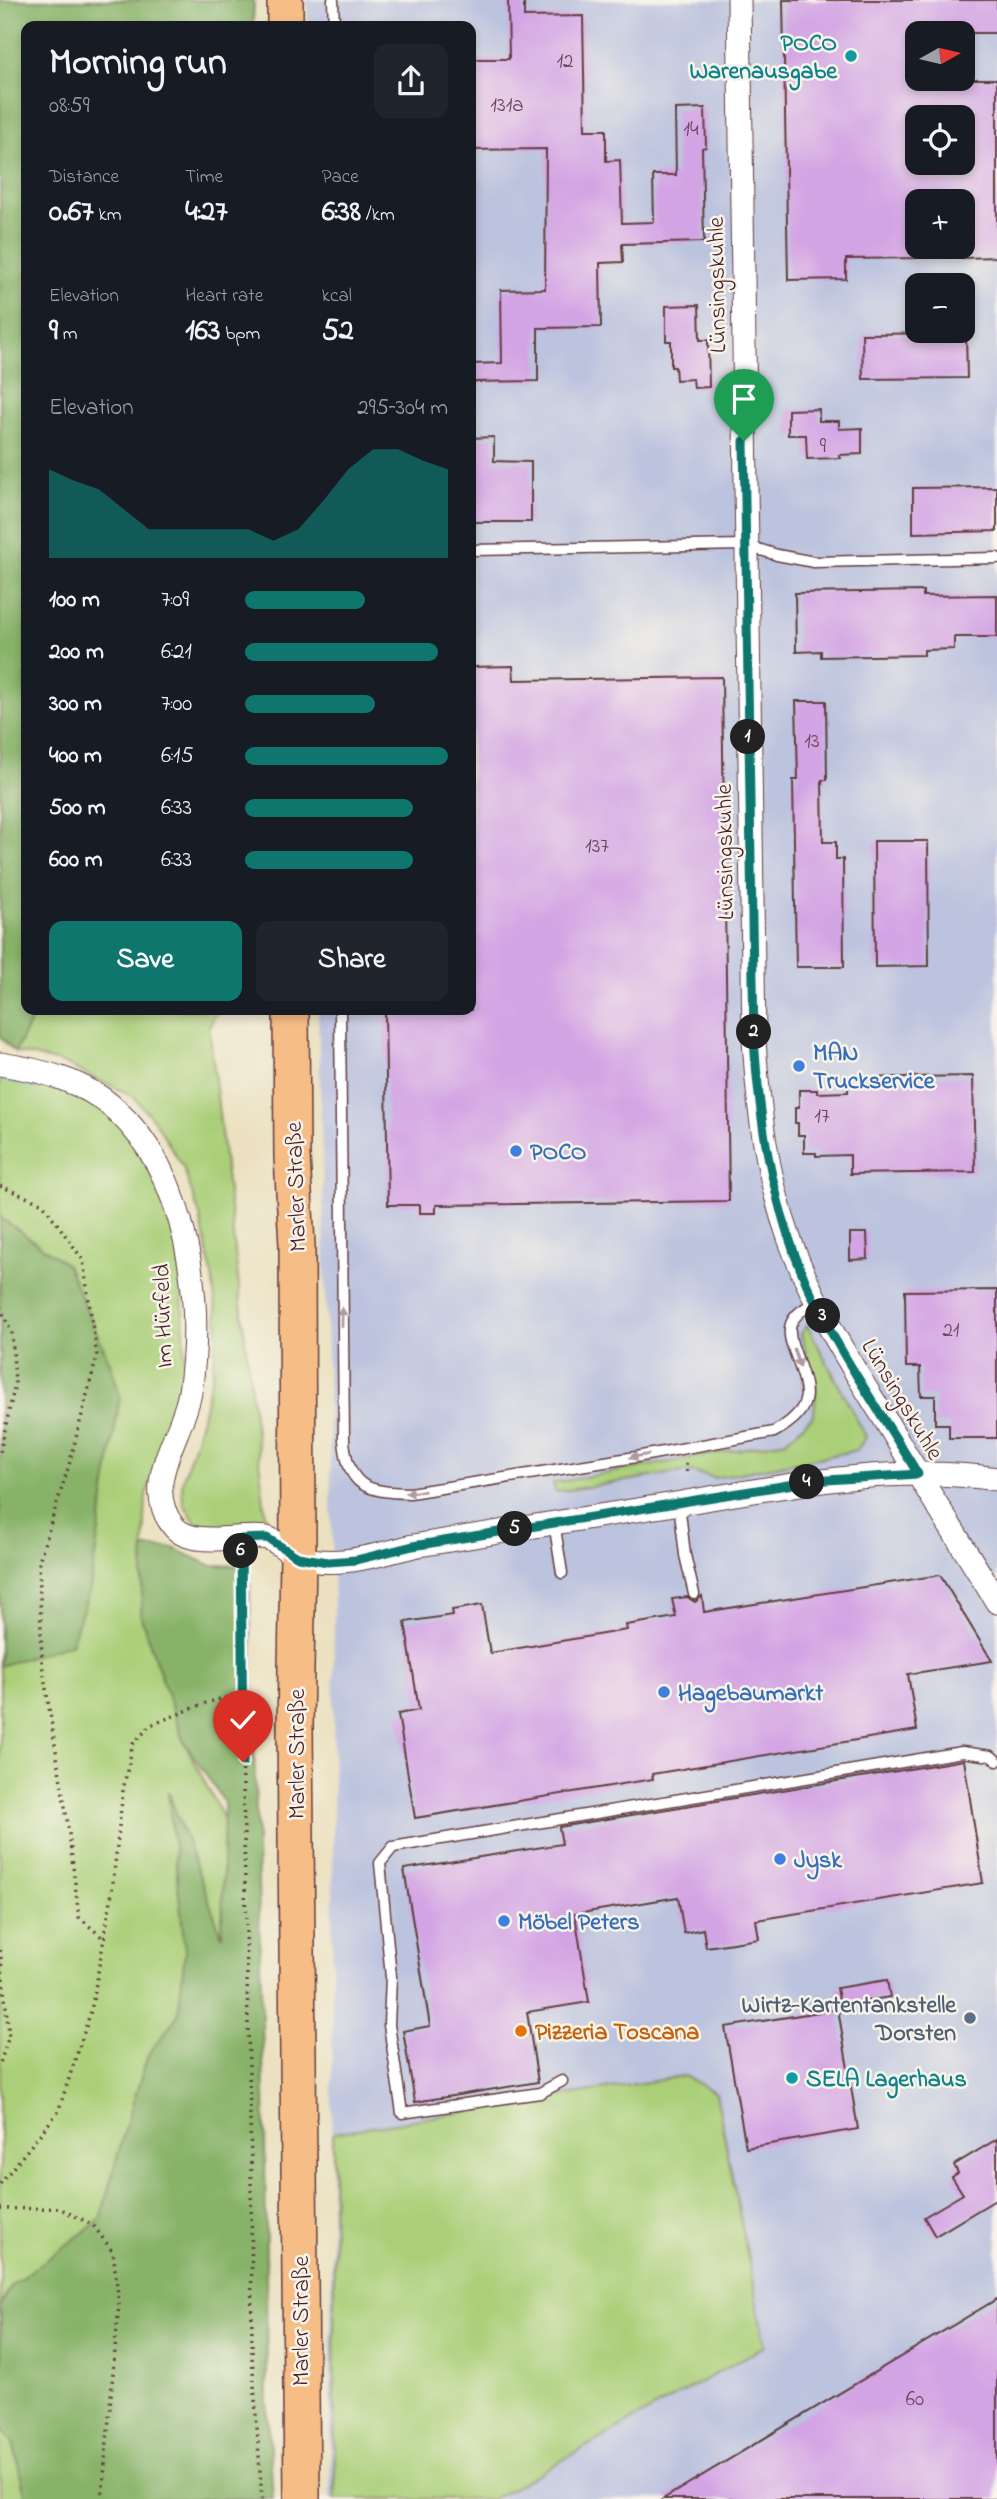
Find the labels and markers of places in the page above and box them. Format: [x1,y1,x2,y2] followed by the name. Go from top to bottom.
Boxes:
[689,27,838,91] place label: POCO Warenausgabe
[843,48,859,64] marker: POCO Warenausgabe
[714,369,774,441] pin
[730,720,766,754] pin: 1
[736,1014,772,1050] pin: 2
[813,1037,936,1100] place label: MAN Truckservice
[791,1058,807,1074] marker: MAN Truckservice
[530,1136,586,1171] place label: POCO
[508,1143,524,1159] marker: POCO
[806,1298,840,1334] pin: 3
[790,1464,824,1500] pin: 4
[498,1512,532,1546] pin: 5
[224,1534,258,1568] pin: 6
[678,1677,824,1713] place label: Hagebaumarkt
[656,1684,672,1700] marker: Hagebaumarkt
[213,1690,273,1762] pin
[794,1844,842,1880] place label: Jysk
[772,1851,788,1867] marker: Jysk
[518,1906,639,1941] place label: Möbel Peters
[496,1913,512,1929] marker: Möbel Peters
[741,1989,957,2052] place label: Wirtz-Kartentankstelle Dorsten
[962,2010,978,2026] marker: Wirtz-Kartentankstelle Dorsten
[535,2016,699,2051] place label: Pizzeria Toscana
[513,2023,529,2039] marker: Pizzeria Toscana
[806,2063,967,2099] place label: SELA Lagerhaus
[784,2070,800,2086] marker: SELA Lagerhaus

